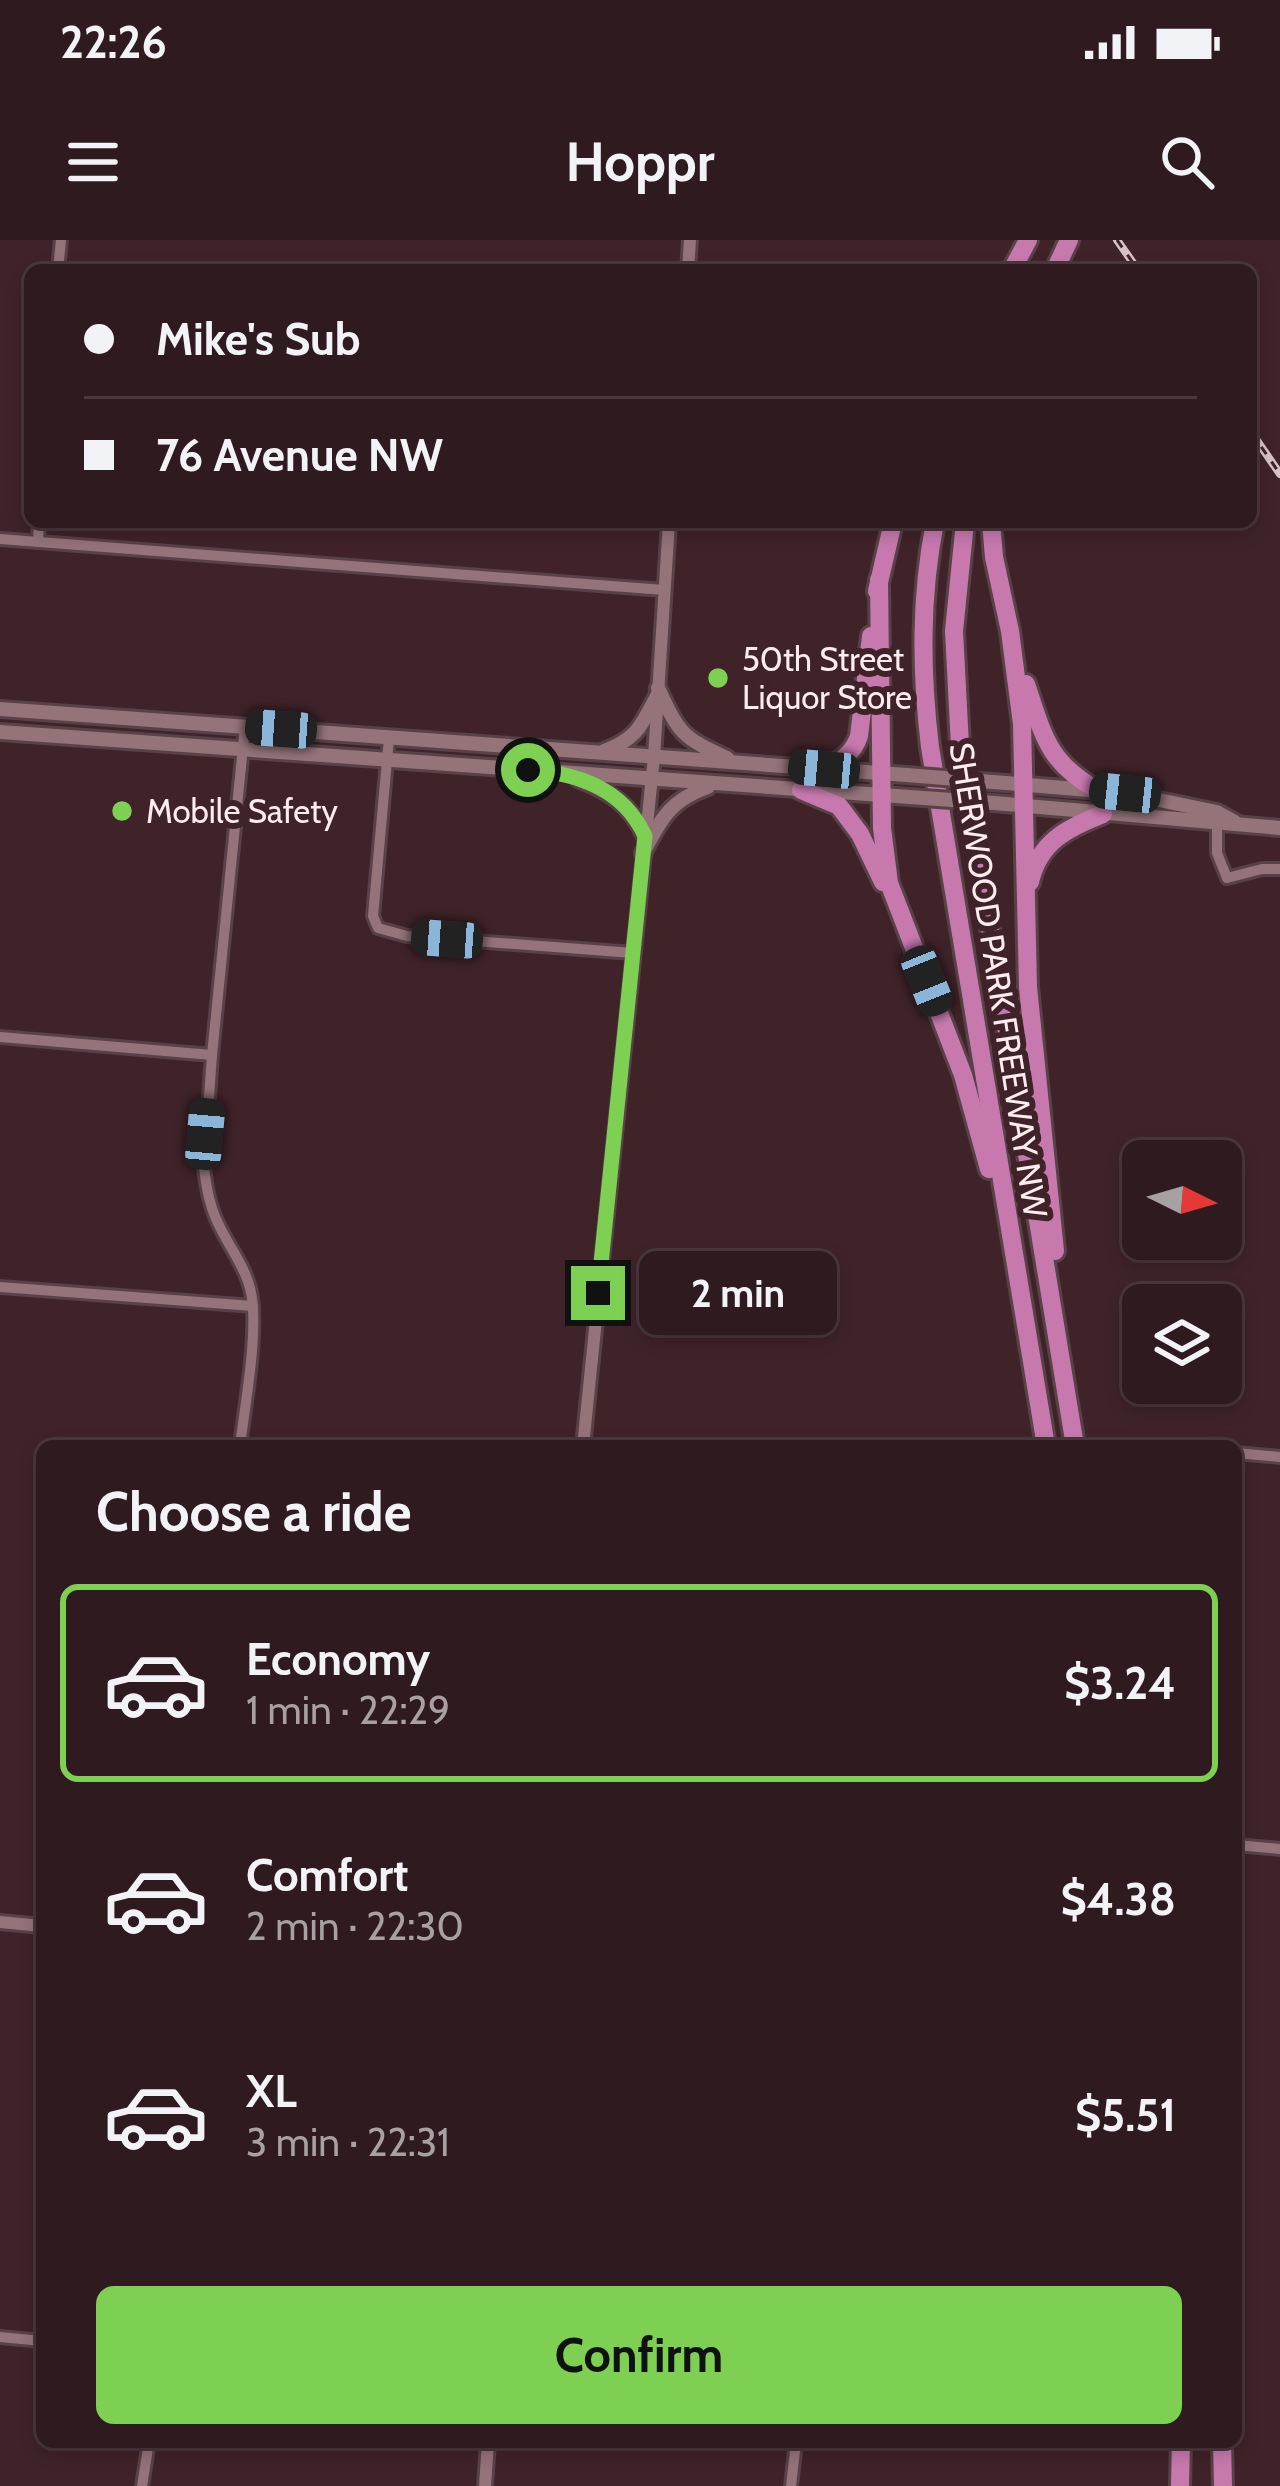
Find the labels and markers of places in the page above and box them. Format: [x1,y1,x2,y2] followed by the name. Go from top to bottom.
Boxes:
[742,639,912,717] place label: 50th Street Liquor Store
[705,665,731,691] marker: 50th Street Liquor Store
[146,791,338,831] place label: Mobile Safety
[109,798,135,824] marker: Mobile Safety

